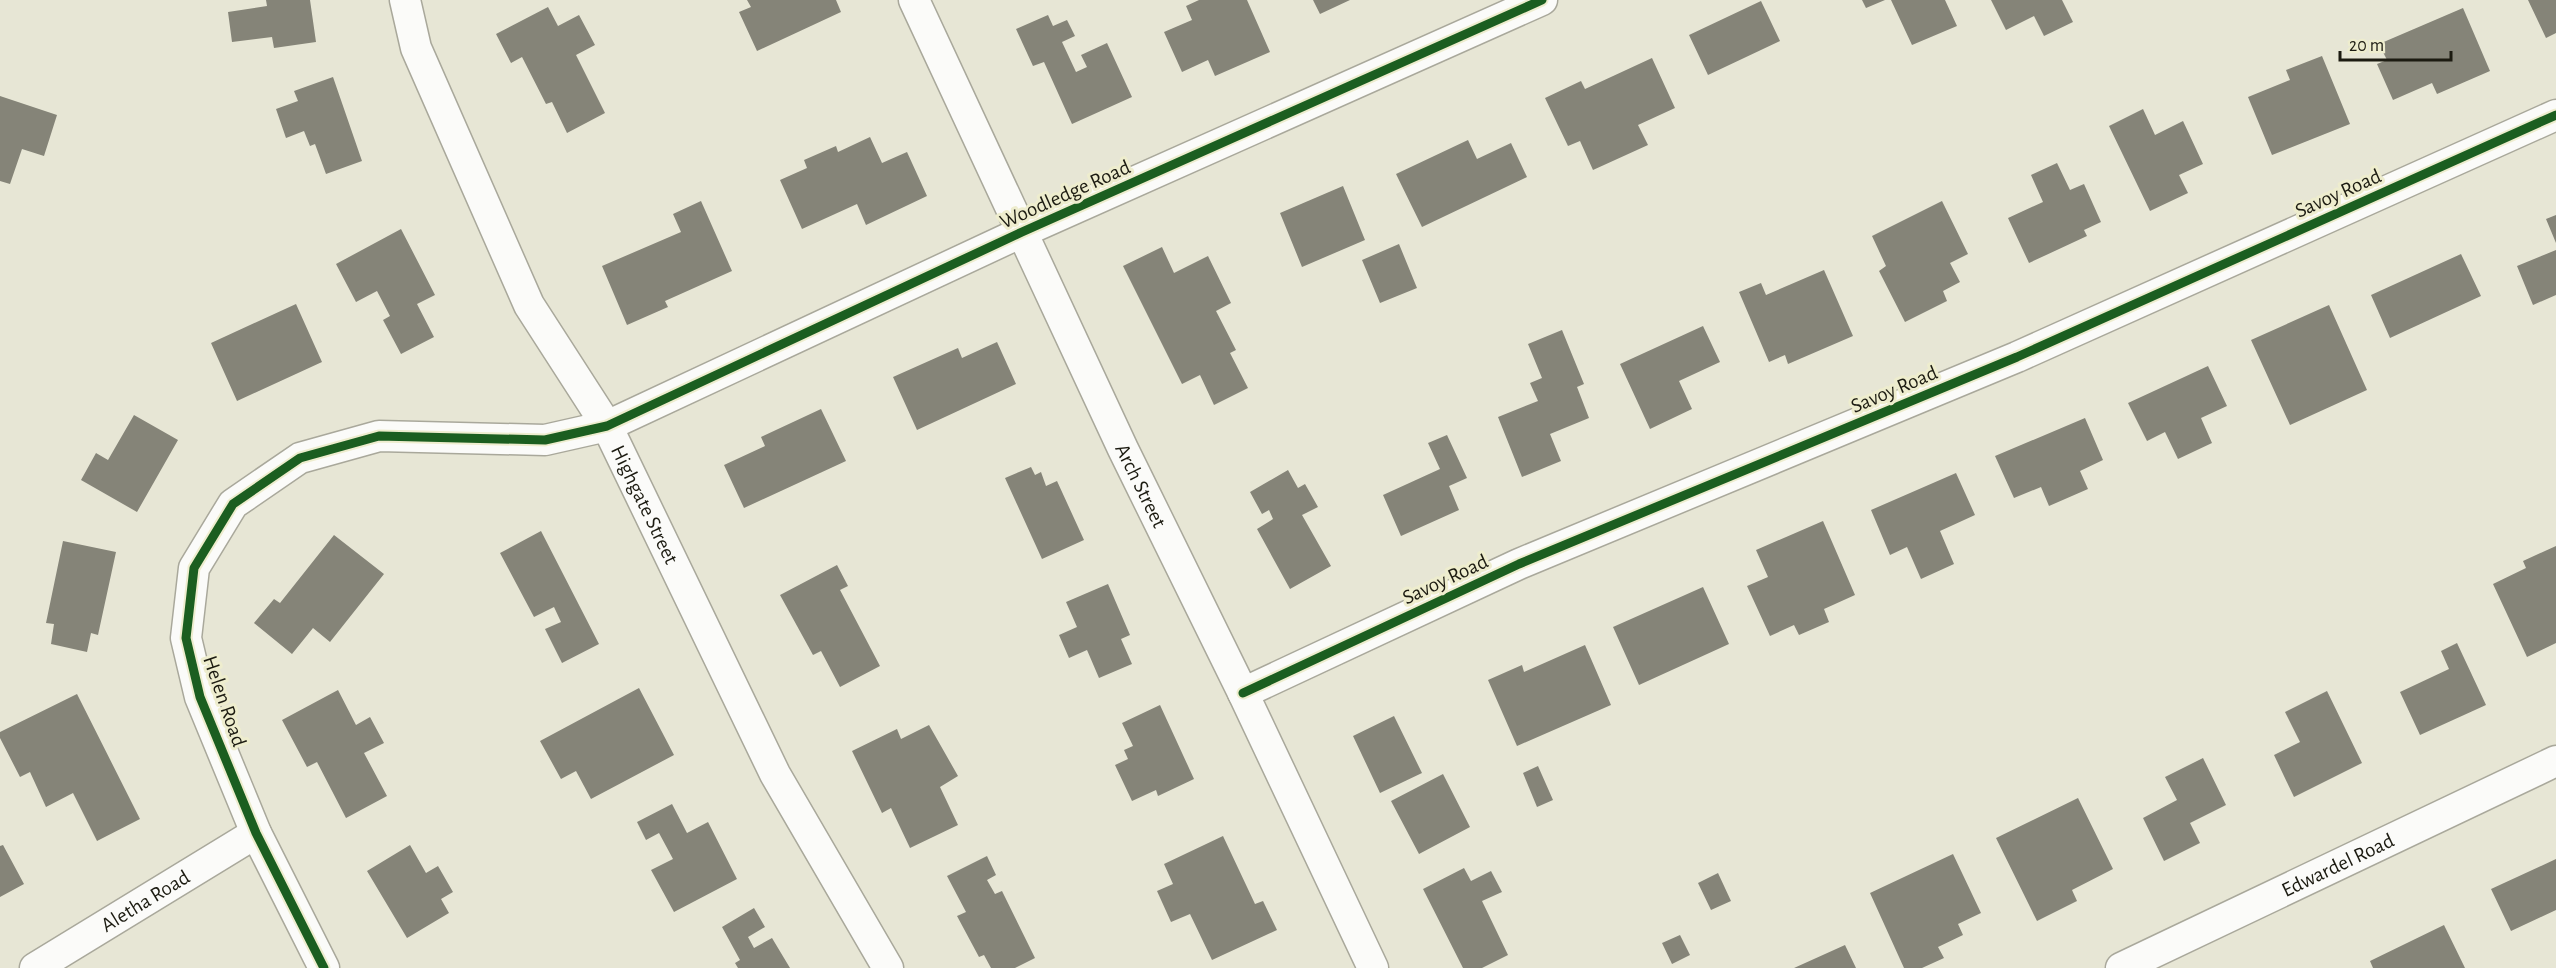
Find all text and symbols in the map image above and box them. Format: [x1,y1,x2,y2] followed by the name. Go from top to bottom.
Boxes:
[2340,24,2451,62] scale bar
[2349,37,2384,55] text: 20 m
[997,156,1134,233] street label: Woodledge Road
[2292,165,2384,222] street label: Savoy Road
[1848,362,1941,417] street label: Savoy Road
[1111,440,1170,531] street label: Arch Street
[607,442,682,568] street label: Highgate Street
[1399,551,1491,608] street label: Savoy Road
[199,653,250,749] street label: Helen Road
[2279,830,2397,901] street label: Edwardel Road
[97,866,193,936] street label: Aletha Road

